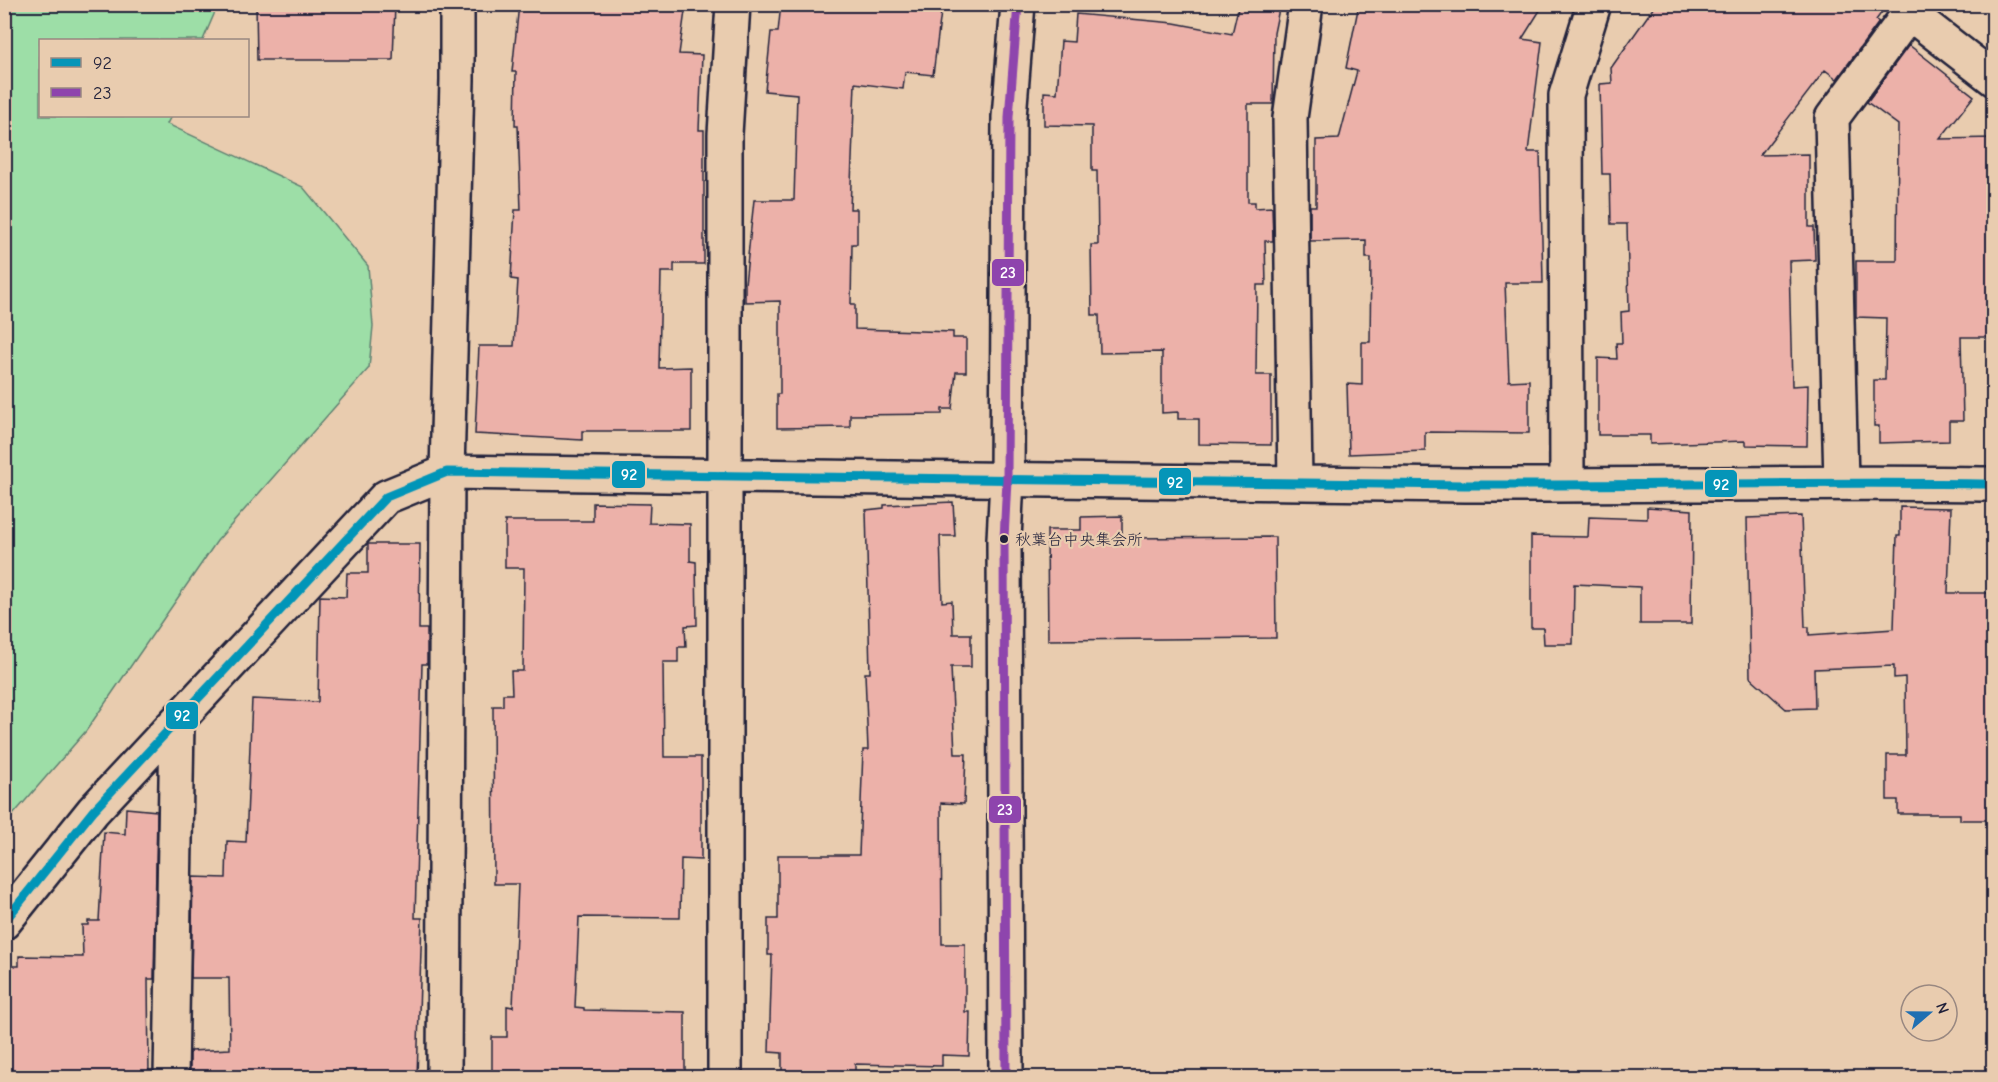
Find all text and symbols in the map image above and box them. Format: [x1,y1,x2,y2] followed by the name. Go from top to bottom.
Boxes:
[39,39,249,117] legend
[93,53,112,74] text: 92
[93,83,112,104] text: 23
[991,258,1025,287] line badge: 23
[1000,264,1016,282] text: 23
[611,460,646,489] line badge: 92
[621,466,637,484] text: 92
[1158,467,1192,496] line badge: 92
[1704,469,1738,498] line badge: 92
[1167,474,1183,492] text: 92
[1713,476,1729,494] text: 92
[1015,531,1143,549] place label: 秋葉台中央集会所
[998,533,1010,545] marker: 秋葉台中央集会所
[165,701,199,730] line badge: 92
[174,707,190,725] text: 92
[988,795,1022,824] line badge: 23
[997,801,1013,819] text: 23
[1899,983,1959,1043] north arrow
[1932,1000,1952,1016] text: N

